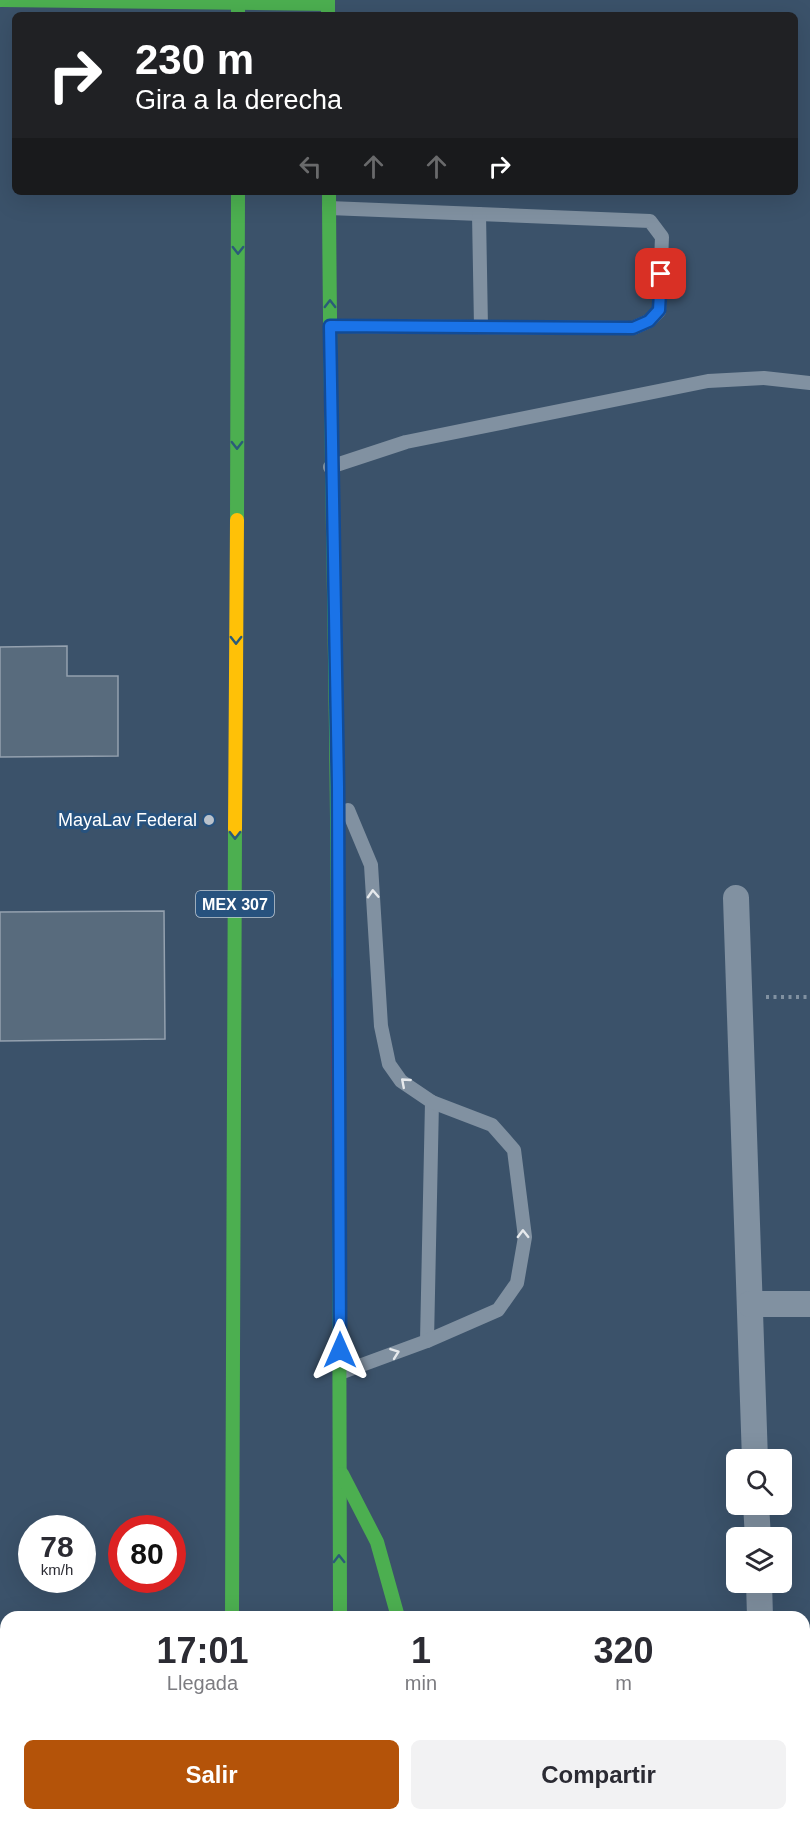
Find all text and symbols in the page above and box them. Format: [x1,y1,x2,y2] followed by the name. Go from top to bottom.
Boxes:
[36,36,114,114] icon: right
[135,36,254,83] text: 230 m
[135,85,342,115] text: Gira a la derecha
[294,150,327,183] icon: left
[357,150,390,183] icon: ahead
[420,150,453,183] icon: ahead
[483,150,516,183] icon: right
[232,246,244,255] one-way arrow
[635,248,686,299] pin
[644,257,677,290] icon: arrive
[324,299,336,308] one-way arrow
[231,441,243,450] one-way arrow
[230,636,242,645] one-way arrow
[58,810,197,830] place label: MayaLav Federal
[202,813,216,827] marker: MayaLav Federal
[229,831,242,840] one-way arrow
[367,890,380,899] one-way arrow
[196,891,274,917] road number: MEX 307
[401,1078,412,1089] one-way arrow
[517,1229,529,1238] one-way arrow
[308,1318,372,1382] position arrow
[389,1348,399,1361] one-way arrow
[726,1449,792,1593] map controls
[726,1449,792,1515] button: search
[108,1515,186,1593] speed limit sign: 80
[726,1527,792,1593] button: layers
[40,1530,74,1563] text: 78
[333,1554,345,1563] one-way arrow
[41,1561,73,1578] text: km/h
[156,1630,248,1671] text: 17:01
[411,1630,431,1671] text: 1
[593,1630,654,1671] text: 320
[167,1672,238,1694] text: Llegada
[405,1672,437,1694] text: min
[615,1672,632,1694] text: m
[24,1740,399,1809] button: Salir
[411,1740,786,1809] button: Compartir

